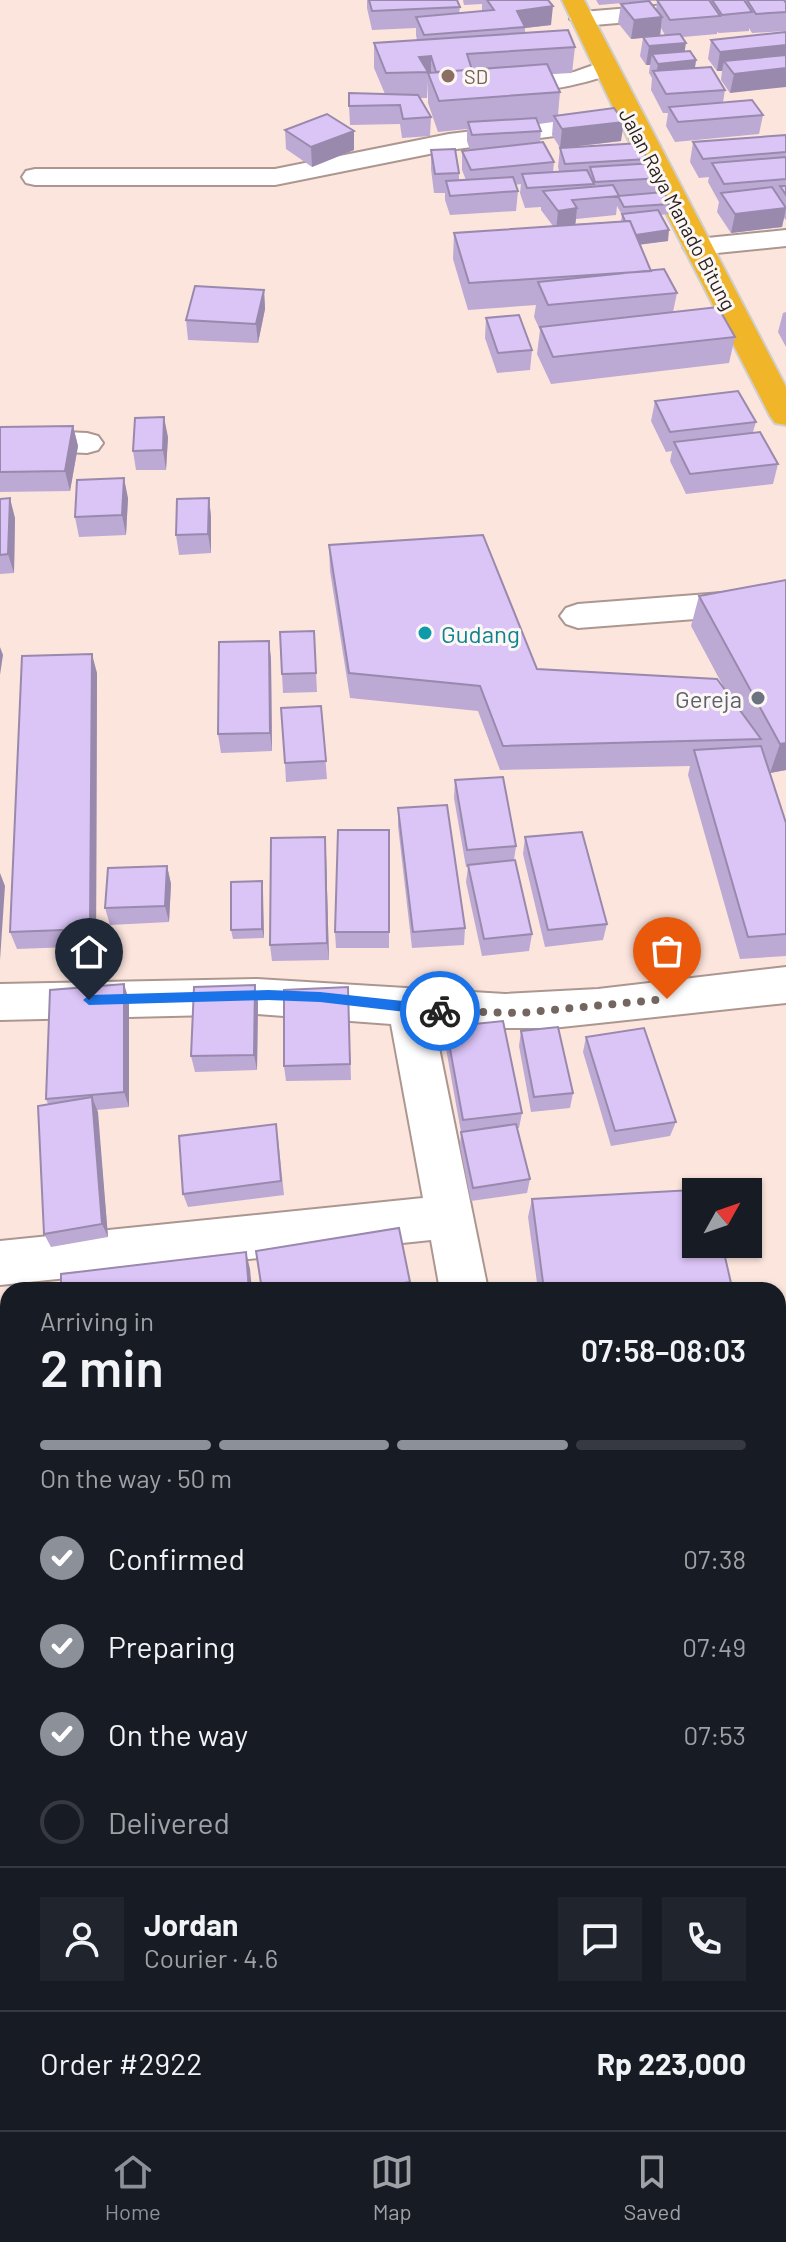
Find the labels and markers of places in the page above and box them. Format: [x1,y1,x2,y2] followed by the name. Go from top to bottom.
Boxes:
[464,64,488,88] place label: SD
[439,67,457,85] marker: SD
[441,619,520,648] place label: Gudang
[416,624,434,642] marker: Gudang
[675,684,742,713] place label: Gereja
[749,689,767,707] marker: Gereja
[633,917,701,999] pin
[55,918,123,1000] pin

